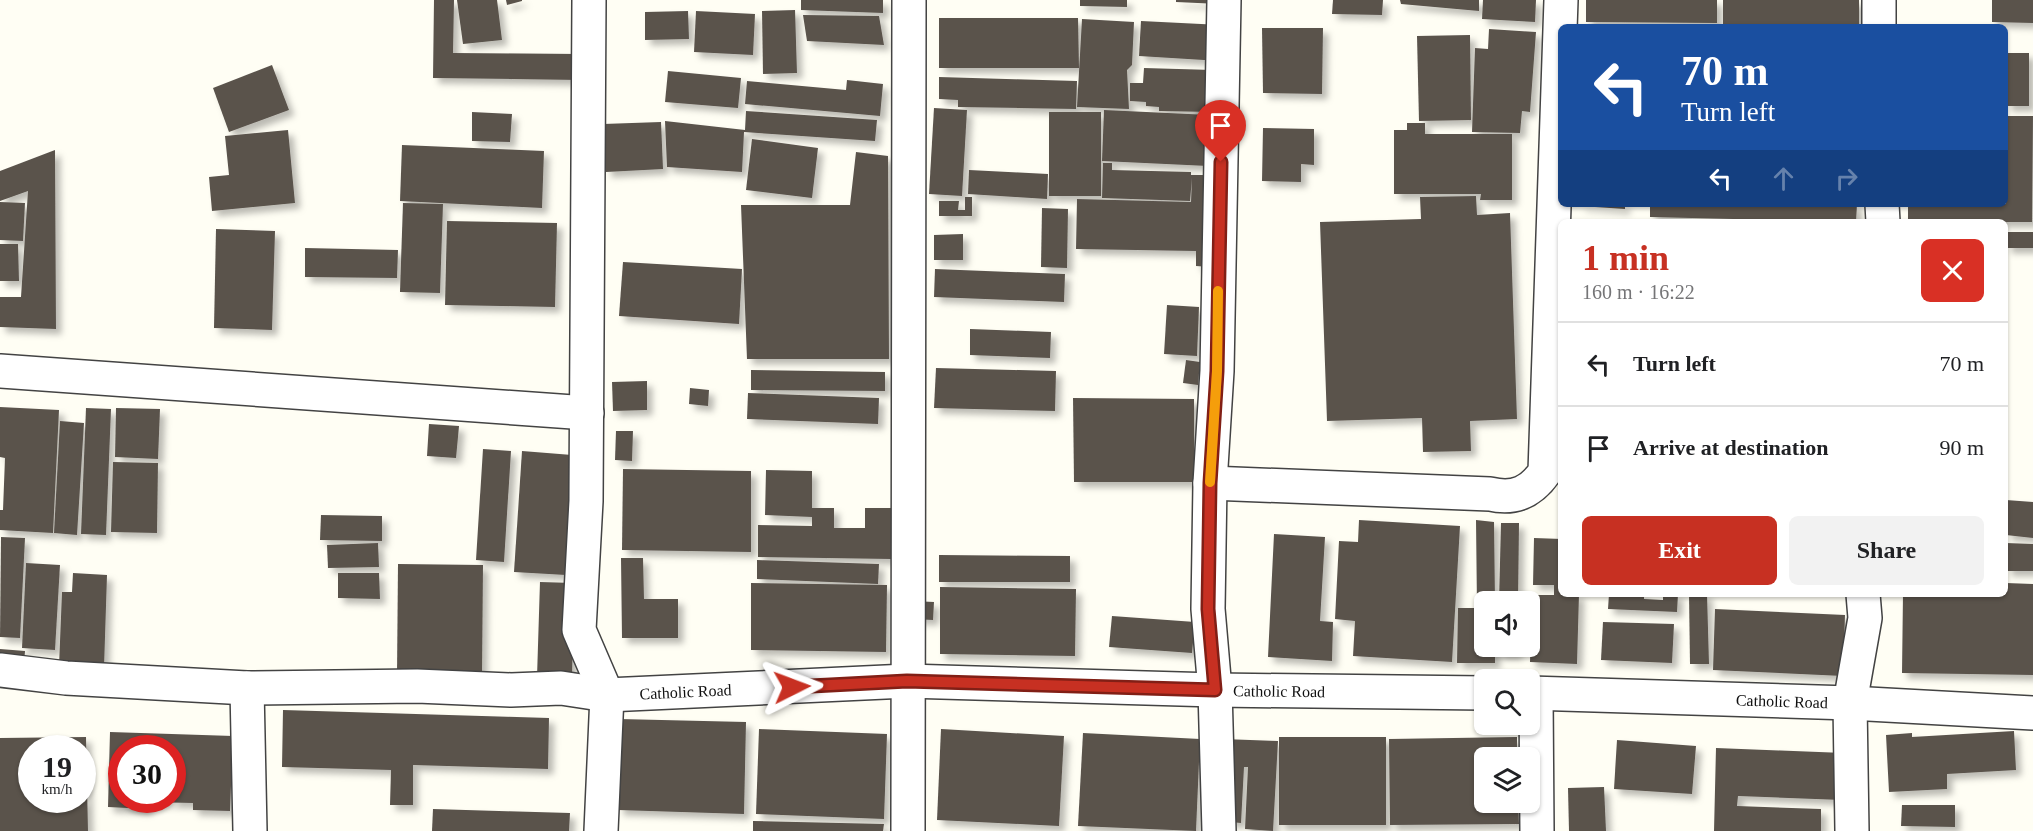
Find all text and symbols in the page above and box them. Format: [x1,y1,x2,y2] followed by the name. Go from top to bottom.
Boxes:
[1582,48,1660,126] icon: left
[1681,48,1769,94] text: 70 m
[1681,97,1775,127] text: Turn left
[1195,100,1246,162] pin
[1204,109,1237,142] icon: arrive
[1704,162,1737,195] icon: left
[1767,162,1800,195] icon: ahead
[1830,162,1863,195] icon: right
[1582,238,1669,278] text: 1 min
[1921,239,1984,302] button: close
[1582,281,1695,303] text: 160 m · 16:22
[1582,348,1615,381] icon: left
[1633,351,1716,376] text: Turn left
[1939,351,1984,376] text: 70 m
[1582,432,1615,465] icon: arrive
[1633,435,1829,460] text: Arrive at destination
[1939,435,1984,460] text: 90 m
[1582,516,1777,585] button: Exit
[1789,516,1984,585] button: Share
[1474,591,1540,813] map controls
[1474,591,1540,657] button: sound
[760,655,824,719] position arrow
[1474,669,1540,735] button: search
[639,681,732,702] street label: Catholic Road
[1233,682,1325,700] street label: Catholic Road
[1736,691,1828,711] street label: Catholic Road
[108,735,186,813] speed limit sign: 30
[1474,747,1540,813] button: layers
[42,750,72,783] text: 19
[42,781,72,797] text: km/h

